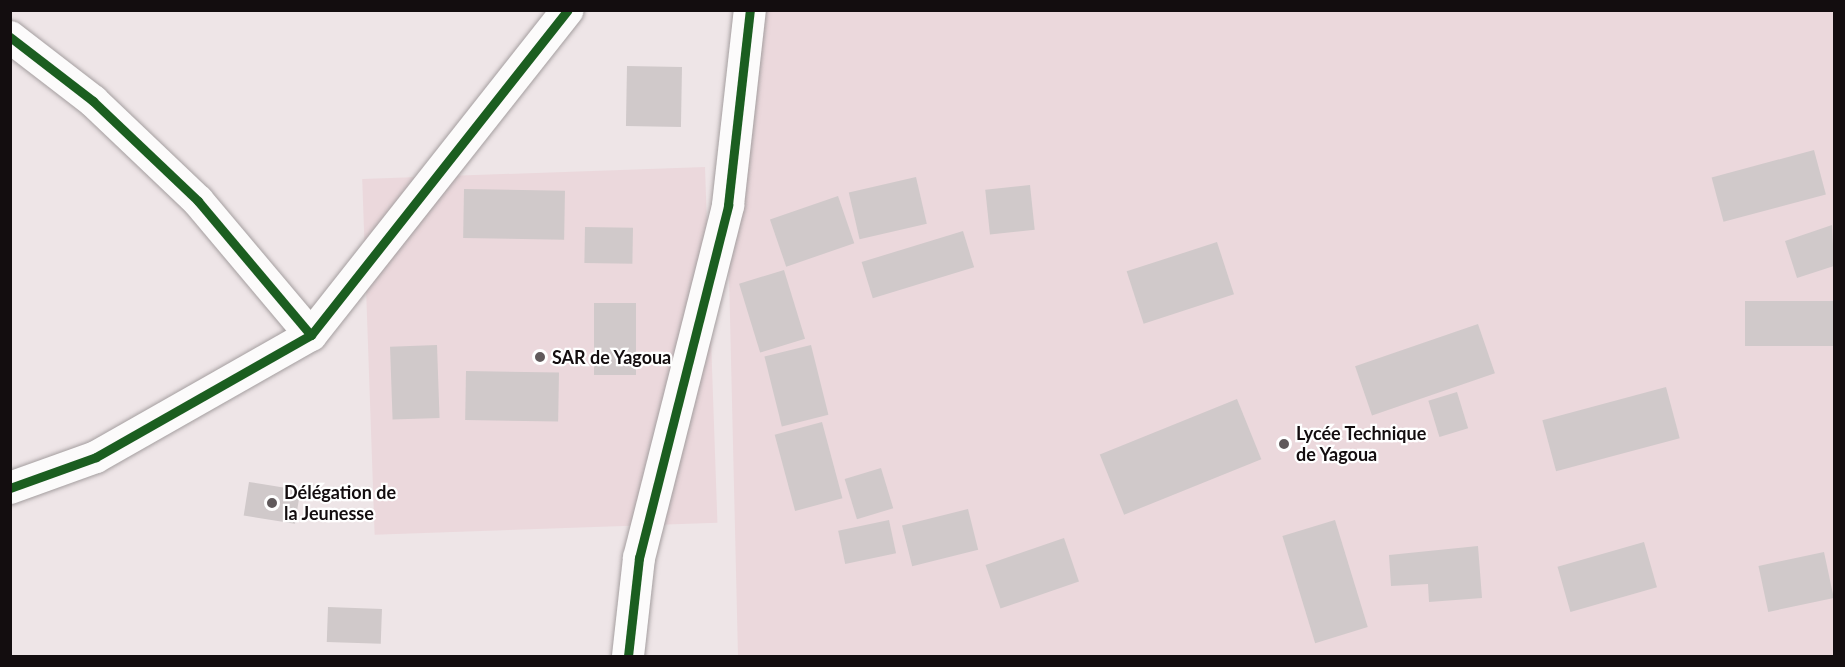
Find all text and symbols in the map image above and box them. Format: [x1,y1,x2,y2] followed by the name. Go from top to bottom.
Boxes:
[552,346,672,368] place label: SAR de Yagoua
[533,350,547,364] marker: SAR de Yagoua
[1296,423,1427,466] place label: Lycée Technique de Yagoua
[1277,437,1291,451] marker: Lycée Technique de Yagoua
[284,482,396,524] place label: Délégation de la Jeunesse
[265,496,279,510] marker: Délégation de la Jeunesse

